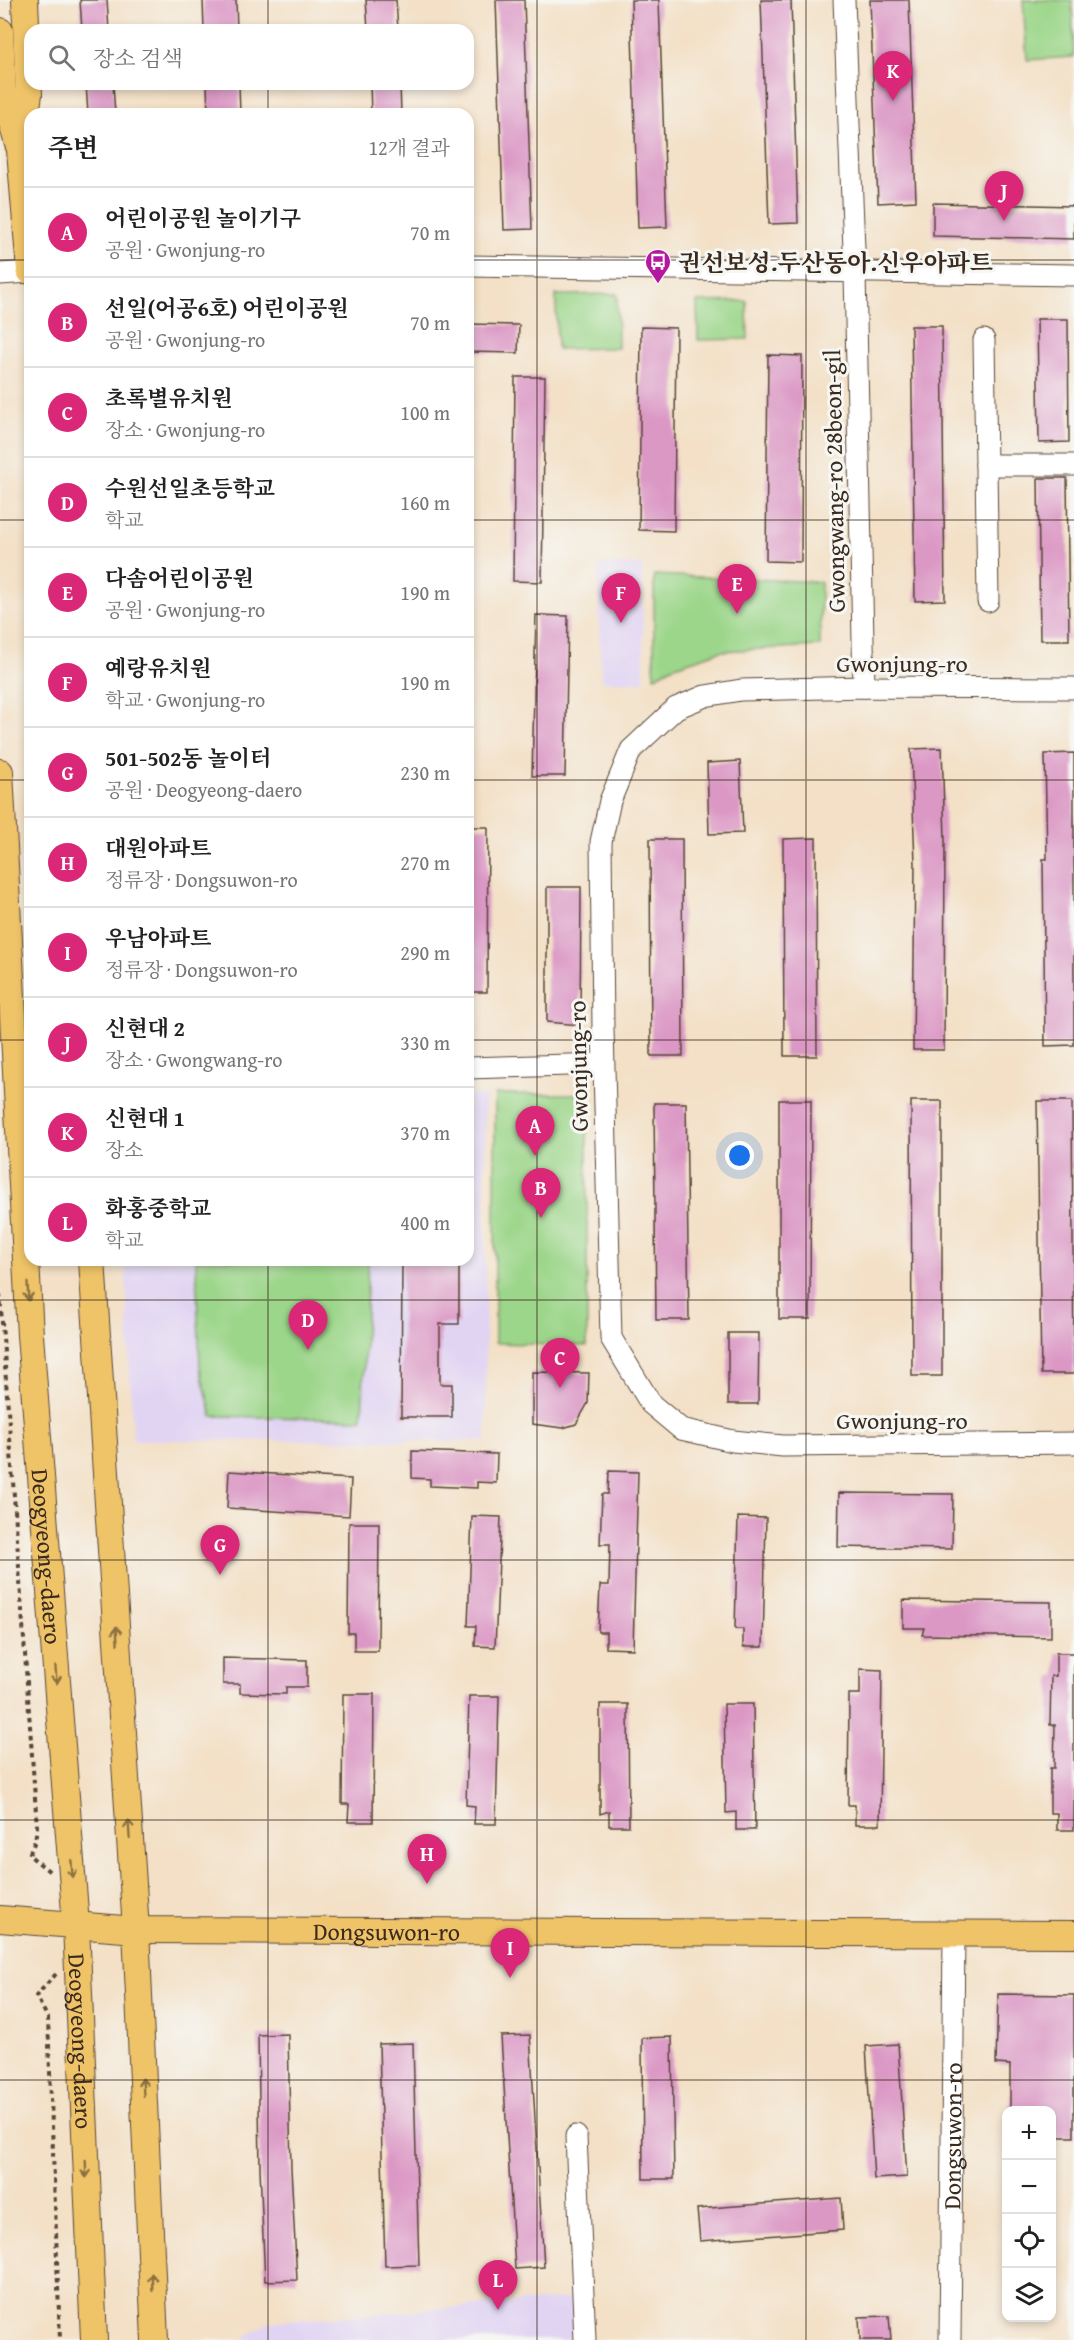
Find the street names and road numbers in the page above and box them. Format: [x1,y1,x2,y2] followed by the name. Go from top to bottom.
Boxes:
[814,349,854,613] street label: Gwongwang-ro 28beon-gil
[836,646,968,681] street label: Gwonjung-ro
[559,1000,597,1132] street label: Gwonjung-ro
[836,1403,968,1438] street label: Gwonjung-ro
[23,1467,72,1646] street label: Deogyeong-daero
[313,1913,460,1949] street label: Dongsuwon-ro
[60,1953,102,2130] street label: Deogyeong-daero
[934,2062,970,2210] street label: Dongsuwon-ro

